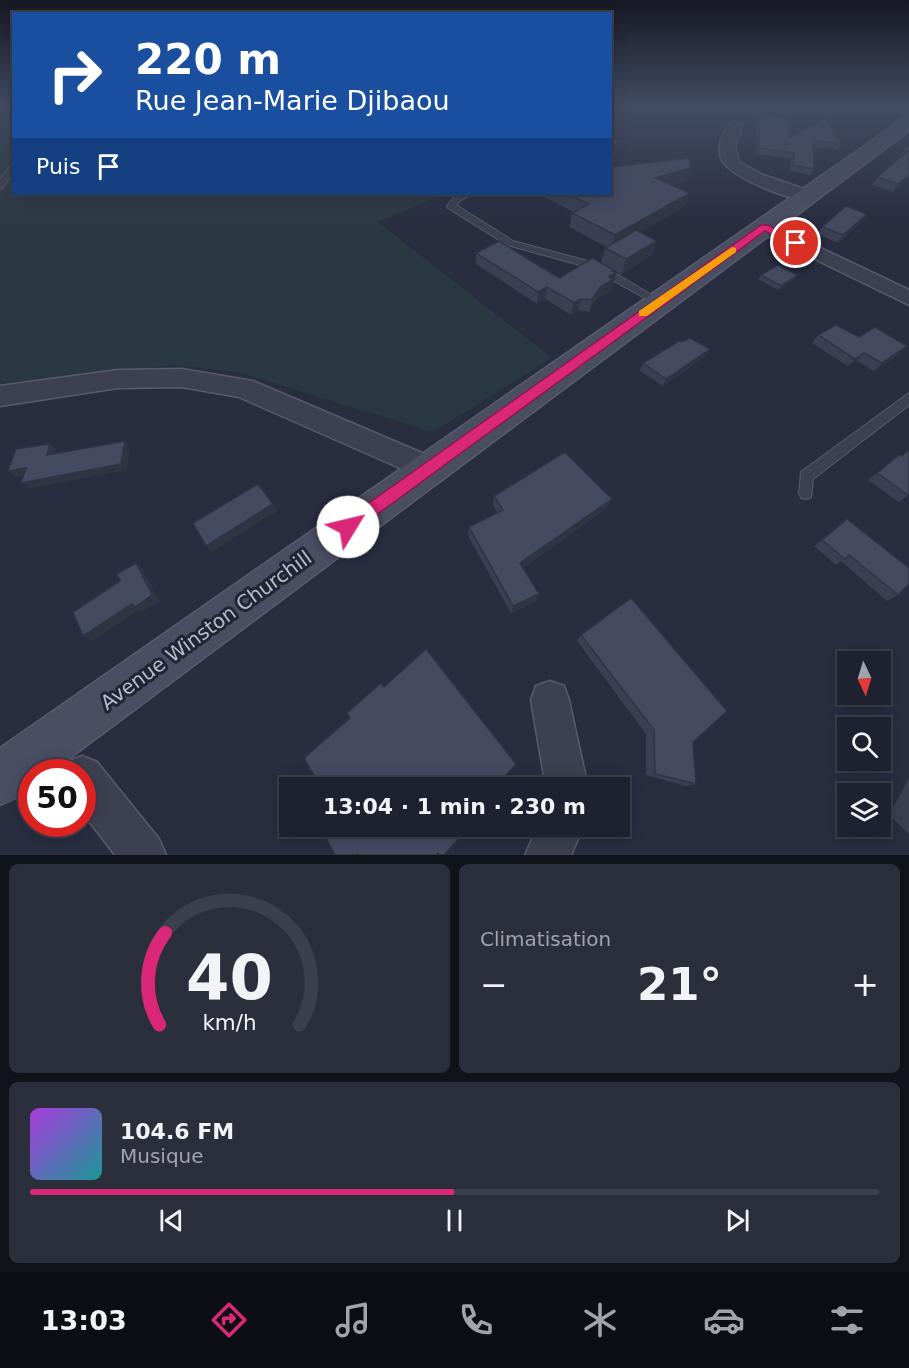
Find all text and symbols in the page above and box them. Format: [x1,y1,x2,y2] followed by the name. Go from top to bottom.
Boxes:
[135,35,281,84] text: 220 m
[36,36,114,114] icon: right
[135,85,450,116] text: Rue Jean-Marie Djibaou
[92,150,125,183] icon: arrive
[36,154,80,179] text: Puis
[770,217,821,268] pin
[779,226,812,259] icon: arrive
[316,495,380,559] position arrow
[96,545,316,715] street label: Avenue Winston Churchill
[837,651,891,705] north arrow
[837,651,891,837] map controls
[837,717,891,771] button: search
[18,759,96,837] speed limit sign: 50
[837,783,891,837] button: layers
[323,794,586,819] text: 13:04 · 1 min · 230 m
[480,927,611,951] text: Climatisation
[186,941,273,1014] text: 40
[637,958,722,1011] text: 21°
[480,965,508,1004] text: −
[851,965,879,1004] text: +
[202,1011,257,1036] text: km/h
[120,1119,234,1144] text: 104.6 FM
[120,1144,204,1168] text: Musique
[155,1204,188,1237] icon: previous
[438,1204,471,1237] icon: pause
[721,1204,754,1237] icon: next
[208,1299,250,1341] icon: directions
[332,1299,374,1341] icon: music
[455,1299,497,1341] icon: phone
[579,1299,621,1341] icon: climate
[703,1299,745,1341] icon: car
[826,1299,868,1341] icon: filters
[41,1305,127,1336] text: 13:03

